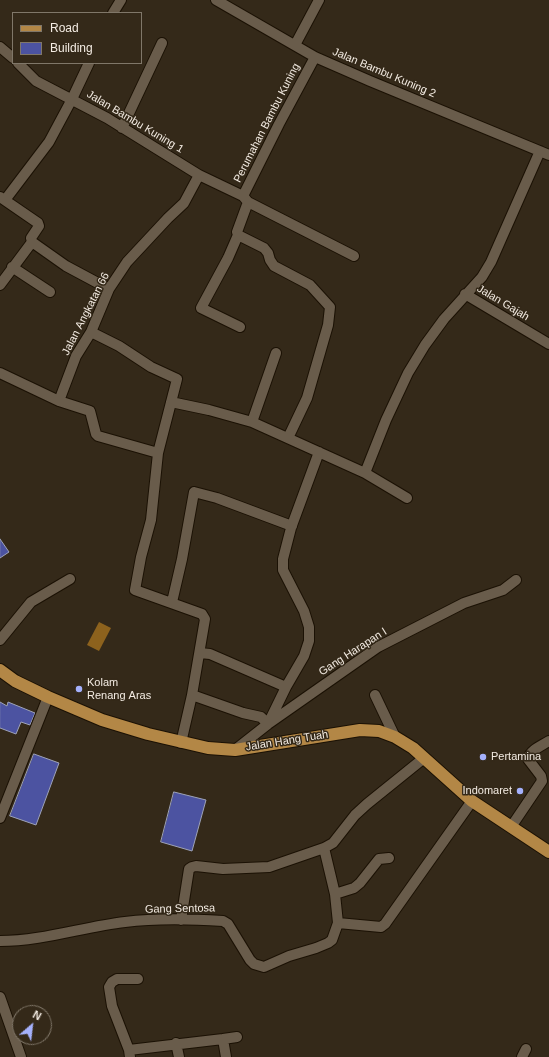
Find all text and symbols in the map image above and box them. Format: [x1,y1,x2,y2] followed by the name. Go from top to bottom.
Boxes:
[12,12,142,64] legend
[50,21,79,35] text: Road
[50,41,93,55] text: Building
[330,45,438,101] street label: Jalan Bambu Kuning 2
[231,61,303,185] street label: Perumahan Bambu Kuning
[84,88,186,156] street label: Jalan Bambu Kuning 1
[59,270,113,358] street label: Jalan Angkatan 66
[474,282,532,324] street label: Jalan Gajah
[317,625,389,679] street label: Gang Harapan I
[87,676,151,702] place label: Kolam Renang Aras
[74,684,84,694] marker: Kolam Renang Aras
[245,728,329,754] street label: Jalan Hang Tuah
[491,750,541,764] place label: Pertamina
[478,752,488,762] marker: Pertamina
[462,784,512,798] place label: Indomaret
[515,786,525,796] marker: Indomaret
[145,902,215,916] street label: Gang Sentosa
[12,1005,52,1045] north arrow
[31,1008,43,1022] text: N

